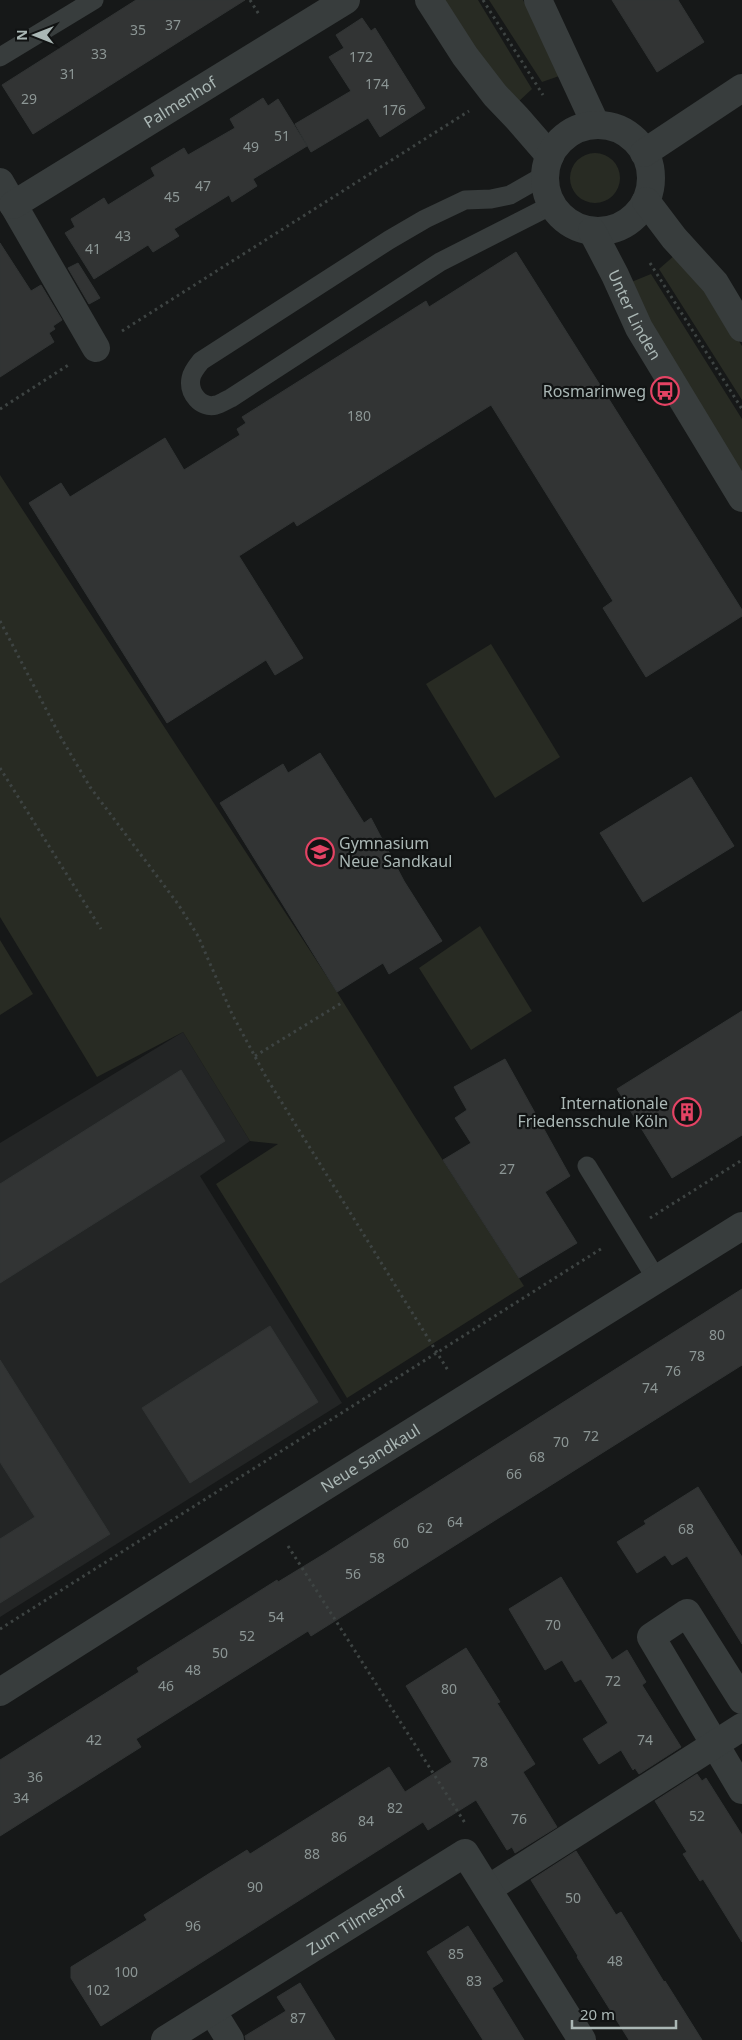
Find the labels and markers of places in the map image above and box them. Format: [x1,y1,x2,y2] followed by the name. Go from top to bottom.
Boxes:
[650,376,680,406] bus stop icon: Rosmarinweg
[543,380,646,402] place label: Rosmarinweg
[339,832,452,872] place label: Gymnasium Neue Sandkaul
[305,837,335,867] school or university icon: Gymnasium Neue Sandkaul
[517,1092,668,1132] place label: Internationale Friedensschule Köln
[672,1097,702,1127] building icon: Internationale Friedensschule Köln

